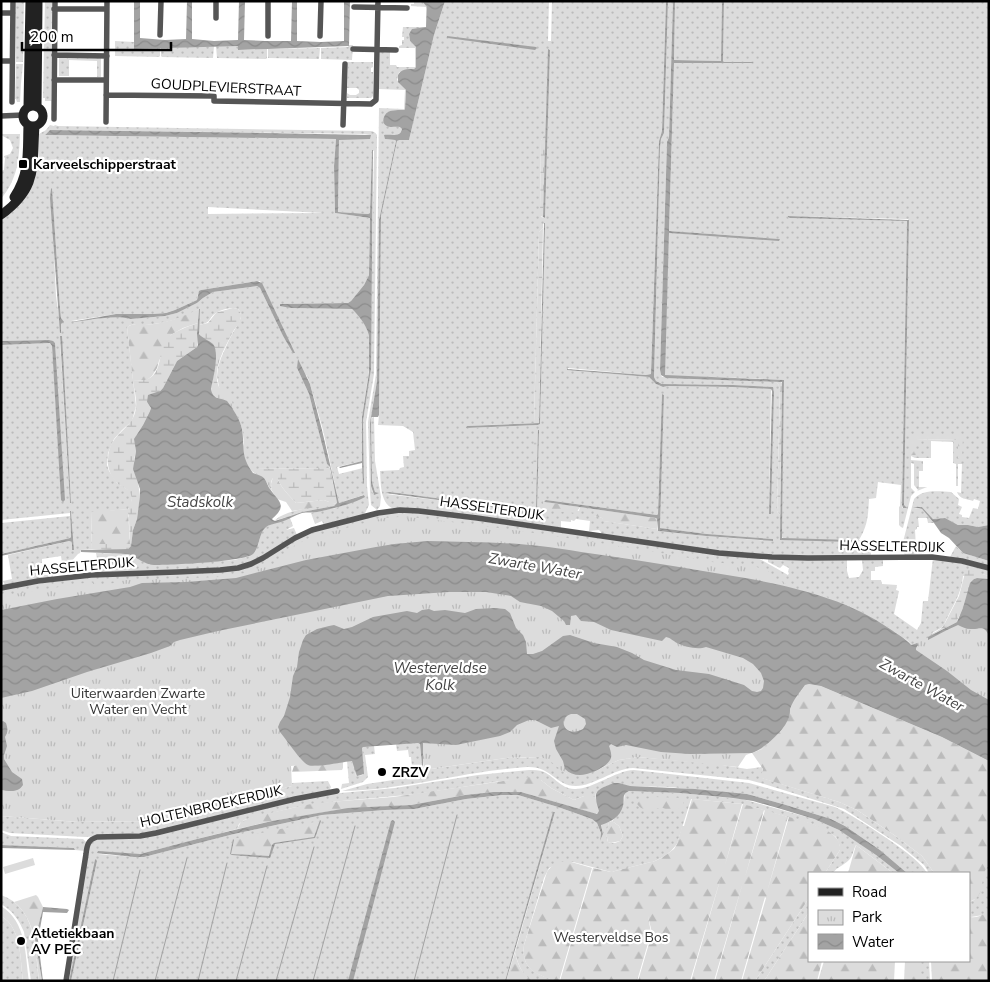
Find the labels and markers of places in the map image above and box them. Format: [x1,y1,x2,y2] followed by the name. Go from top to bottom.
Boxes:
[33,155,177,174] place label: Karveelschipperstraat
[17,158,29,170] marker: Karveelschipperstraat
[392,763,429,782] place label: ZRZV
[376,766,388,778] marker: ZRZV
[31,924,114,959] place label: Atletiekbaan AV PEC
[15,935,27,947] marker: Atletiekbaan AV PEC

